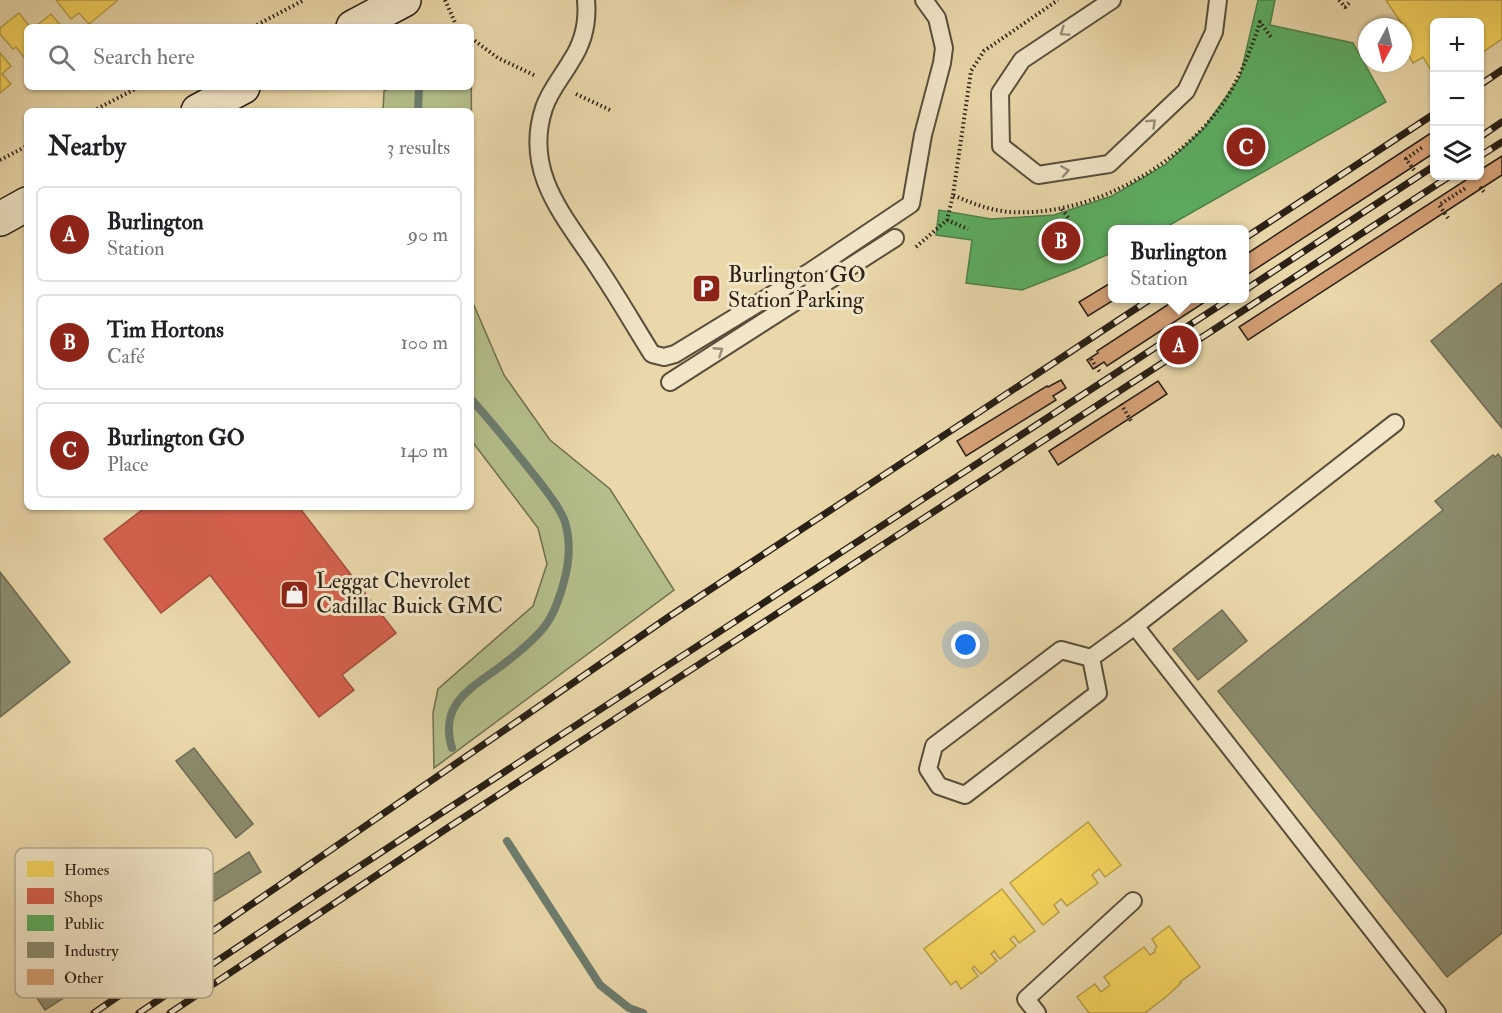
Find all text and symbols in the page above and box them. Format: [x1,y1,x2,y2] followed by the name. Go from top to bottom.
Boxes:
[1358,18,1412,72] north arrow
[1430,18,1484,180] map controls
[1430,18,1484,72] button: +
[24,24,474,90] search box
[1059,25,1070,36] one-way arrow
[45,41,78,74] icon: search
[93,43,195,71] text: Search here
[1430,72,1484,126] button: −
[1144,120,1155,131] one-way arrow
[1226,124,1266,170] pin: C
[1430,126,1484,180] button: layers
[48,131,126,163] text: Nearby
[387,135,450,160] text: 3 results
[1060,165,1069,177] one-way arrow
[107,208,204,236] text: Burlington
[1042,218,1080,264] pin: B
[63,222,76,247] text: A
[408,222,448,247] text: 90 m
[1108,225,1249,303] popup
[107,236,164,261] text: Station
[1130,238,1227,266] text: Burlington
[728,261,866,314] place label: Burlington GO Station Parking
[1130,266,1188,291] text: Station
[691,272,723,304] parking icon: Burlington GO Station Parking
[107,316,224,344] text: Tim Hortons
[1160,322,1198,368] pin: A
[63,330,76,355] text: B
[401,330,448,355] text: 100 m
[107,344,145,369] text: Café
[713,346,723,358] one-way arrow
[107,424,245,452] text: Burlington GO
[62,438,77,463] text: C
[400,438,448,463] text: 140 m
[107,452,148,477] text: Place
[316,567,503,620] place label: Leggat Chevrolet Cadillac Buick GMC
[279,578,311,610] shop icon: Leggat Chevrolet Cadillac Buick GMC
[951,630,980,659] your location
[15,848,213,998] legend
[64,860,109,880] text: Homes
[64,887,103,908] text: Shops
[64,914,105,934] text: Public
[64,941,119,961] text: Industry
[64,968,103,988] text: Other

